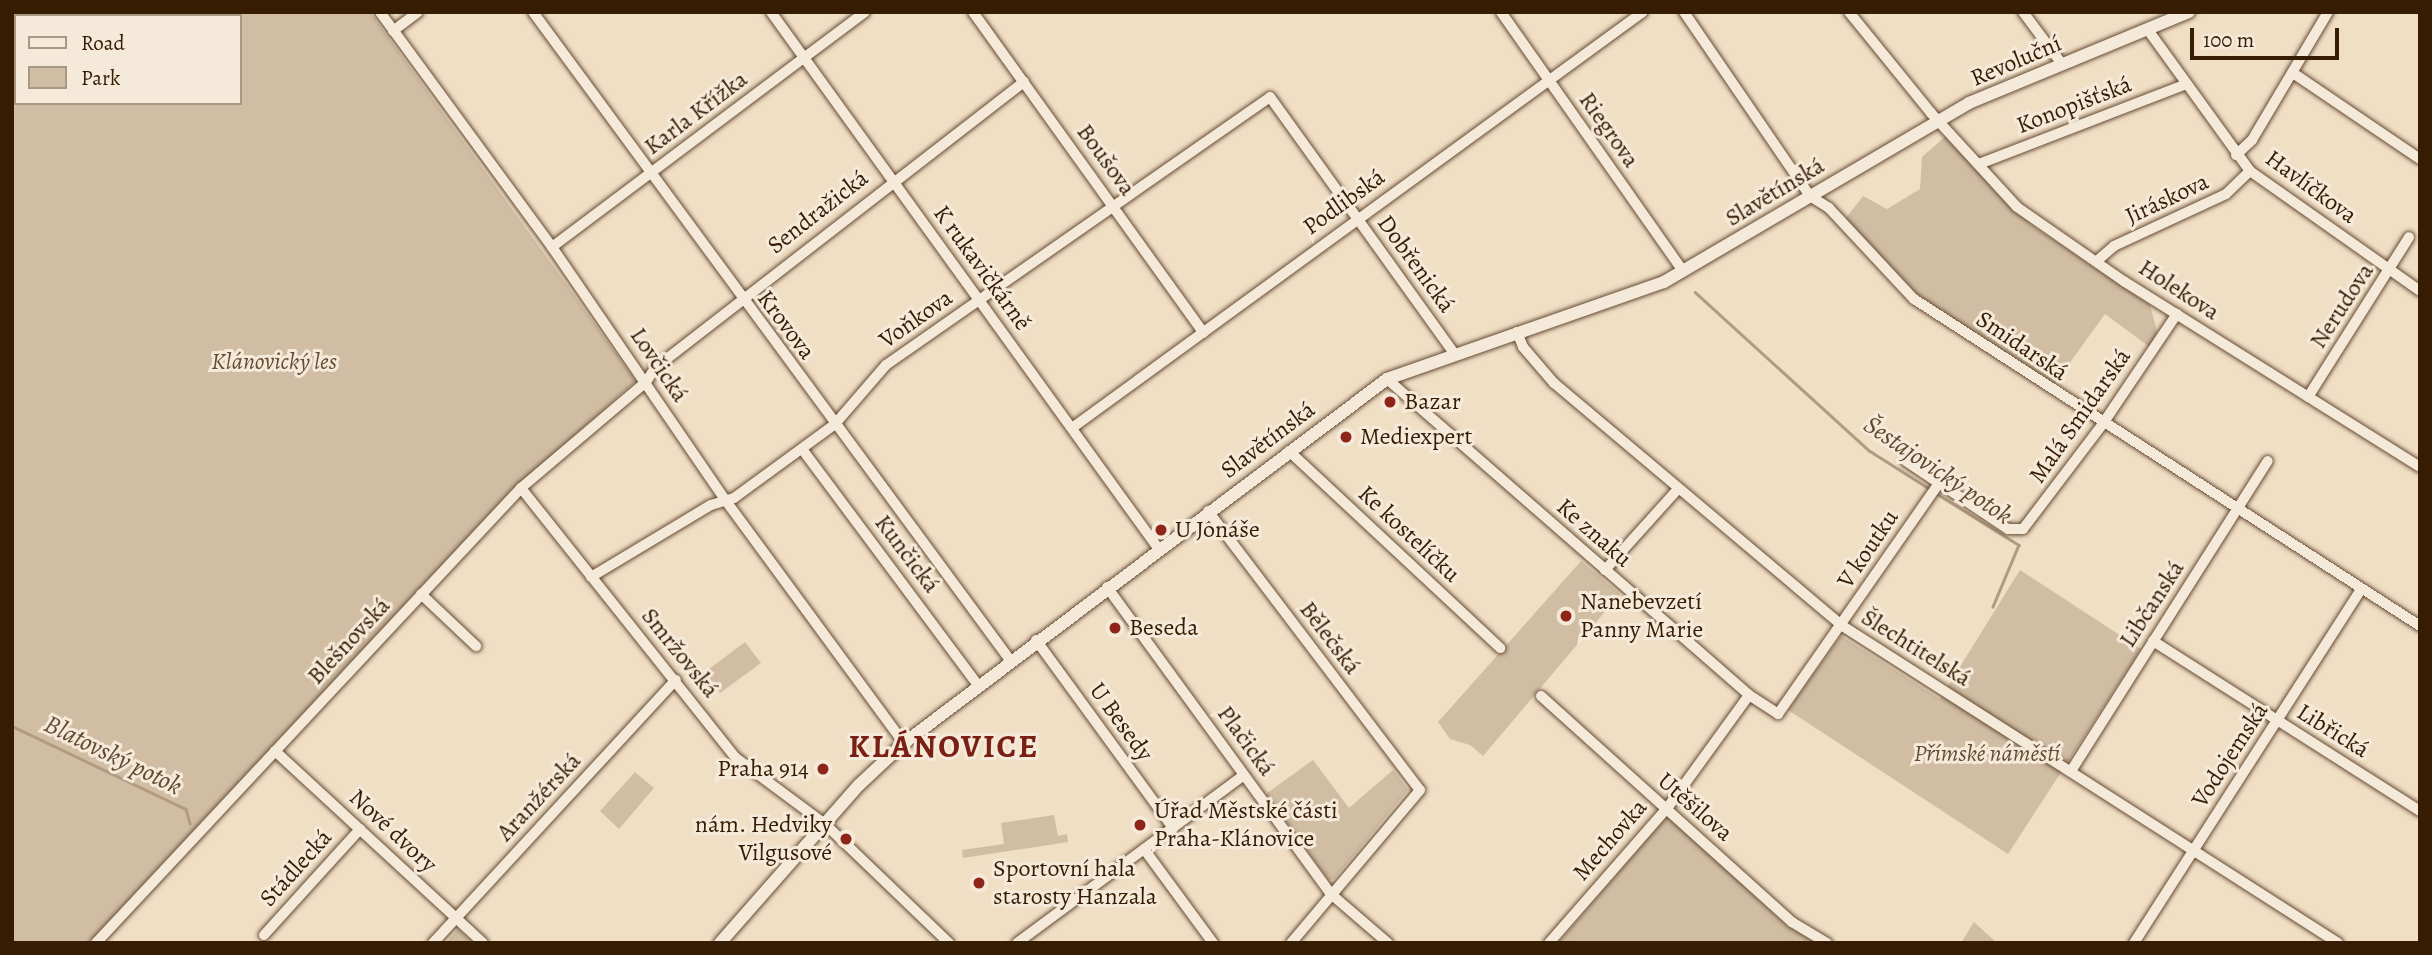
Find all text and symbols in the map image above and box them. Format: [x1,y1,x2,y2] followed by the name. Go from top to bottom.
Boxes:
[14,14,242,105] legend
[2194,14,2343,58] scale bar
[2203,26,2254,54] text: 100 m
[81,29,125,57] text: Road
[1966,29,2066,93] street label: Revoluční
[81,64,120,92] text: Park
[639,65,753,161] street label: Karla Křížka
[2012,70,2136,140] street label: Konopišťská
[1573,87,1645,173] street label: Riegrova
[1070,118,1142,202] street label: Boušova
[2260,144,2362,230] street label: Havlíčkova
[1720,151,1830,233] street label: Slavětínská
[1297,163,1391,241] street label: Podlibská
[762,164,874,260] street label: Sendražická
[2121,167,2213,231] street label: Jiráskova
[927,200,1037,336] street label: K rukavičkárně
[1371,210,1461,318] street label: Dobřenická
[2133,253,2225,327] street label: Holekova
[2304,258,2380,354] street label: Nerudova
[874,283,958,355] street label: Voňkova
[751,285,821,365] street label: Krovova
[1971,305,2073,387] street label: Smidarská
[624,322,694,408] street label: Lovčická
[2023,343,2137,489] street label: Malá Smidarská
[211,348,337,376] park label: Klánovický les
[1404,388,1461,416] place label: Bazar
[1382,394,1398,410] marker: Bazar
[1215,395,1321,485] street label: Slavětínská
[1858,409,2018,531] water label: Šestajovický potok
[1360,423,1472,451] place label: Mediexpert
[1338,429,1354,445] marker: Mediexpert
[1352,479,1466,589] street label: Ke kostelíčku
[1551,493,1637,573] street label: Ke znaku
[1831,504,1905,594] street label: V koutku
[868,509,946,599] street label: Kunčická
[1175,516,1260,544] place label: U Jonáše
[1153,522,1169,538] marker: U Jonáše
[2113,555,2191,653] street label: Libčanská
[1580,588,1703,644] place label: Nanebevzetí Panny Marie
[302,592,396,690] street label: Blešnovská
[1293,596,1367,680] street label: Bělečská
[635,602,725,704] street label: Smržovská
[1856,603,1976,693] street label: Šlechtitelská
[1558,608,1574,624] marker: Nanebevzetí Panny Marie
[1129,614,1198,642] place label: Beseda
[1107,620,1123,636] marker: Beseda
[1083,677,1159,767] street label: U Besedy
[2186,697,2274,813] street label: Vodojemská
[2291,698,2375,764] street label: Libřická
[1211,700,1281,782] street label: Plačická
[39,708,187,802] water label: Blatovský potok
[850,727,1038,765] district label: KLÁNOVICE
[1914,740,2060,768] park label: Přímské náměstí
[491,747,587,847] street label: Aranžérská
[717,755,809,783] place label: Praha 914
[815,761,831,777] marker: Praha 914
[1651,766,1739,848] street label: Utěšilova
[343,783,443,879] street label: Nové dvory
[1567,793,1653,887] street label: Mechovka
[1154,797,1338,853] place label: Úřad Městské části Praha-Klánovice
[694,811,832,867] place label: nám. Hedviky Vilgusové
[1132,817,1148,833] marker: Úřad Městské části Praha-Klánovice
[254,823,338,913] street label: Stádlecká
[838,831,854,847] marker: nám. Hedviky Vilgusové
[993,855,1157,911] place label: Sportovní hala starosty Hanzala
[971,875,987,891] marker: Sportovní hala starosty Hanzala

